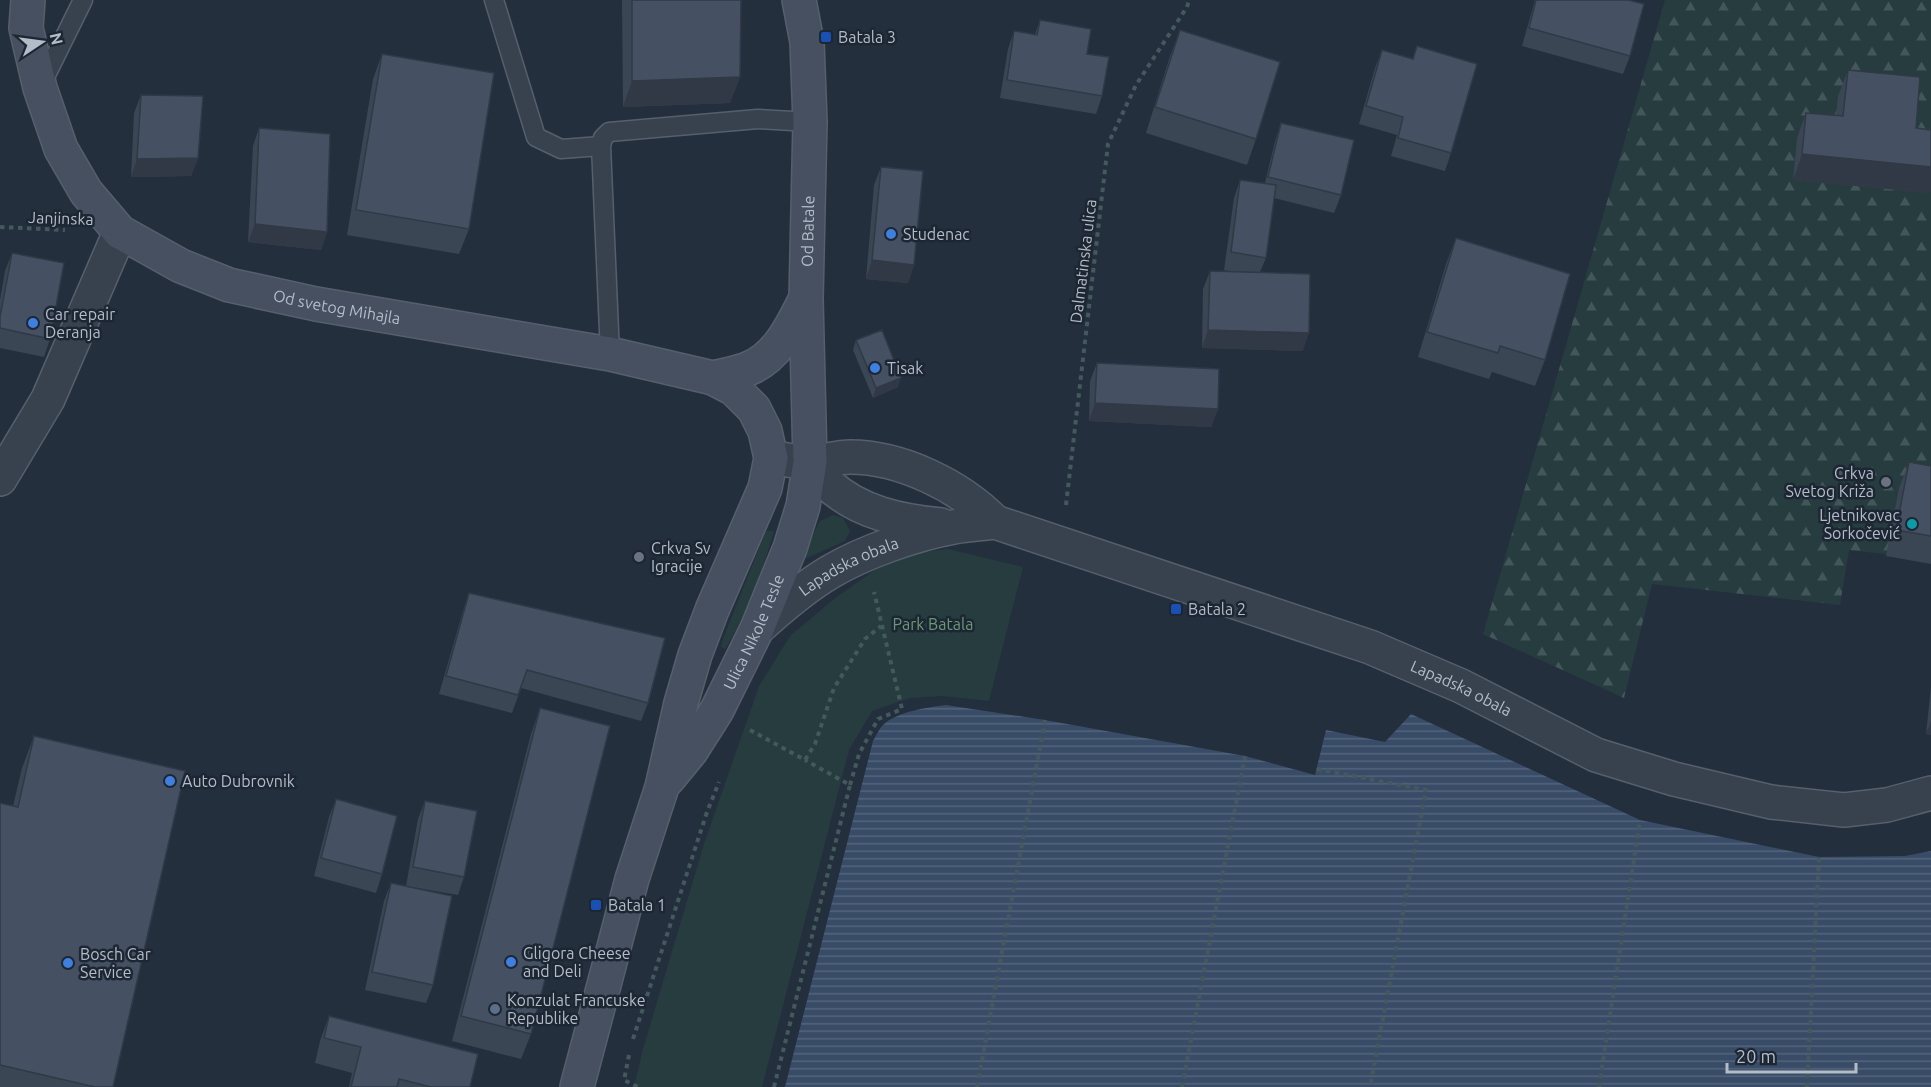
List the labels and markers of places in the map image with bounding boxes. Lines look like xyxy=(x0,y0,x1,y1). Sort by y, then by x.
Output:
place label: Batala 3 xyxy=(838,28,896,46)
marker: Batala 3 xyxy=(819,30,833,44)
place label: Studenac xyxy=(903,225,970,243)
marker: Studenac xyxy=(884,227,898,241)
place label: Car repair Deranja xyxy=(45,305,115,341)
marker: Car repair Deranja xyxy=(26,316,40,330)
place label: Tisak xyxy=(887,359,923,377)
marker: Tisak xyxy=(868,361,882,375)
place label: Crkva Svetog Križa xyxy=(1785,464,1874,500)
marker: Crkva Svetog Križa xyxy=(1879,475,1893,489)
place label: Ljetnikovac Sorkočević xyxy=(1819,506,1901,542)
marker: Ljetnikovac Sorkočević xyxy=(1905,517,1919,531)
place label: Crkva Sv Igracije xyxy=(651,539,711,575)
marker: Crkva Sv Igracije xyxy=(632,550,646,564)
place label: Batala 2 xyxy=(1188,600,1246,618)
marker: Batala 2 xyxy=(1169,602,1183,616)
place label: Auto Dubrovnik xyxy=(182,772,295,790)
marker: Auto Dubrovnik xyxy=(163,774,177,788)
place label: Batala 1 xyxy=(608,896,666,914)
marker: Batala 1 xyxy=(589,898,603,912)
place label: Gligora Cheese and Deli xyxy=(523,944,631,980)
place label: Bosch Car Service xyxy=(80,945,151,981)
marker: Gligora Cheese and Deli xyxy=(504,955,518,969)
marker: Bosch Car Service xyxy=(61,956,75,970)
place label: Konzulat Francuske Republike xyxy=(507,991,646,1027)
marker: Konzulat Francuske Republike xyxy=(488,1002,502,1016)

